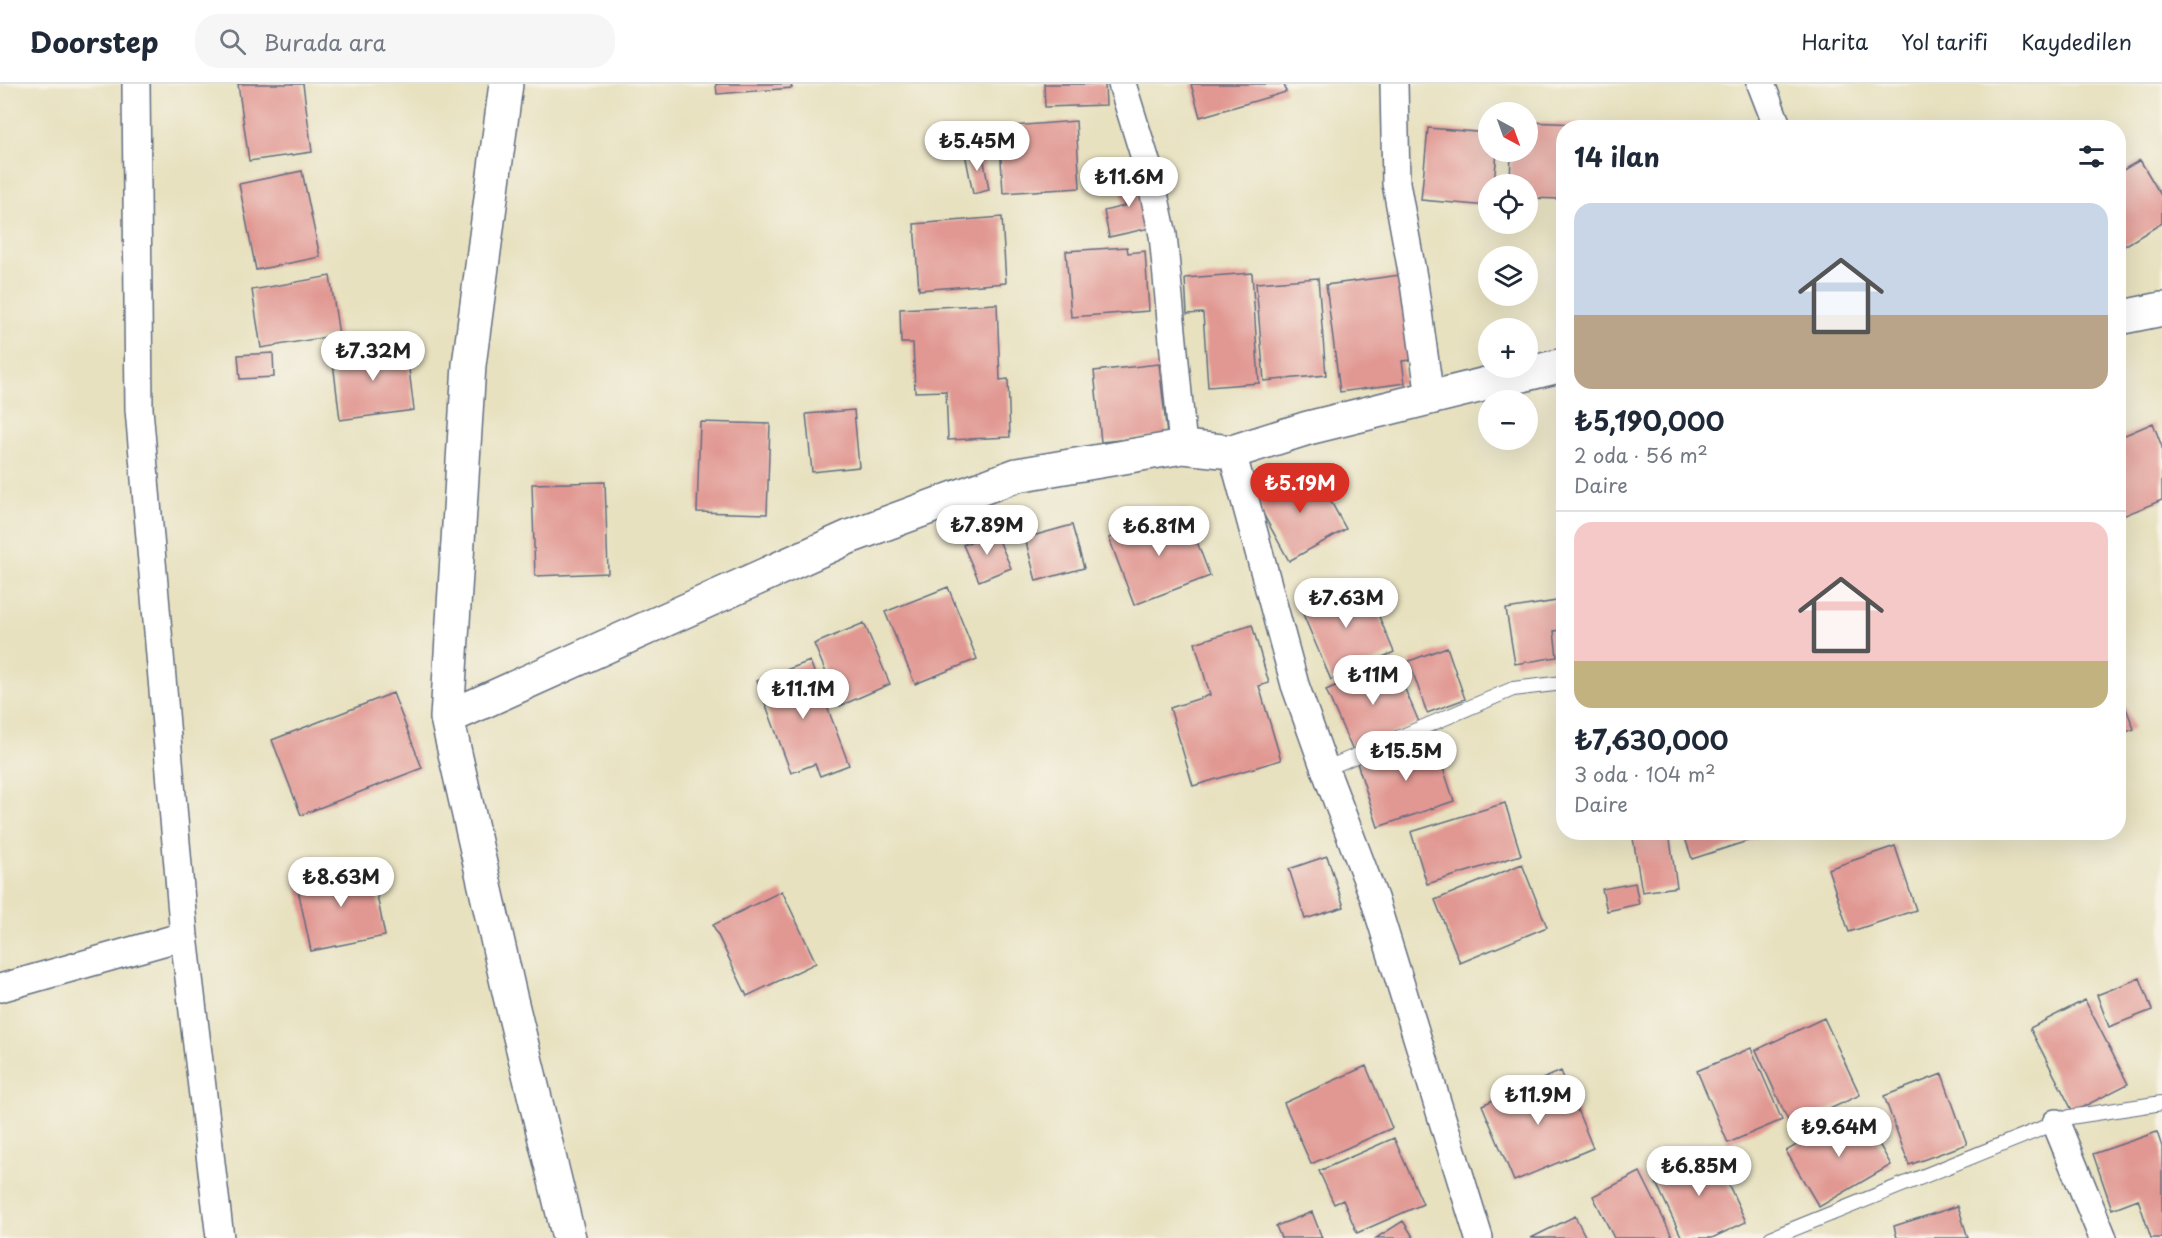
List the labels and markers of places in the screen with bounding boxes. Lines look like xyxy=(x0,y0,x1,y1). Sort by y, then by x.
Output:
pin: ₺5.45M xyxy=(928,121,1026,172)
pin: ₺11.6M xyxy=(1080,157,1178,208)
pin: ₺7.32M xyxy=(324,331,422,382)
pin: ₺5.19M xyxy=(1251,463,1349,514)
pin: ₺7.89M xyxy=(938,505,1036,556)
pin: ₺6.81M xyxy=(1110,506,1208,557)
pin: ₺7.63M xyxy=(1297,578,1395,629)
pin: ₺11M xyxy=(1337,655,1409,706)
pin: ₺11.1M xyxy=(754,669,852,720)
pin: ₺15.5M xyxy=(1357,731,1455,782)
pin: ₺8.63M xyxy=(292,857,390,908)
pin: ₺11.9M xyxy=(1489,1075,1587,1126)
pin: ₺9.64M xyxy=(1790,1107,1888,1158)
pin: ₺6.85M xyxy=(1650,1146,1748,1197)

